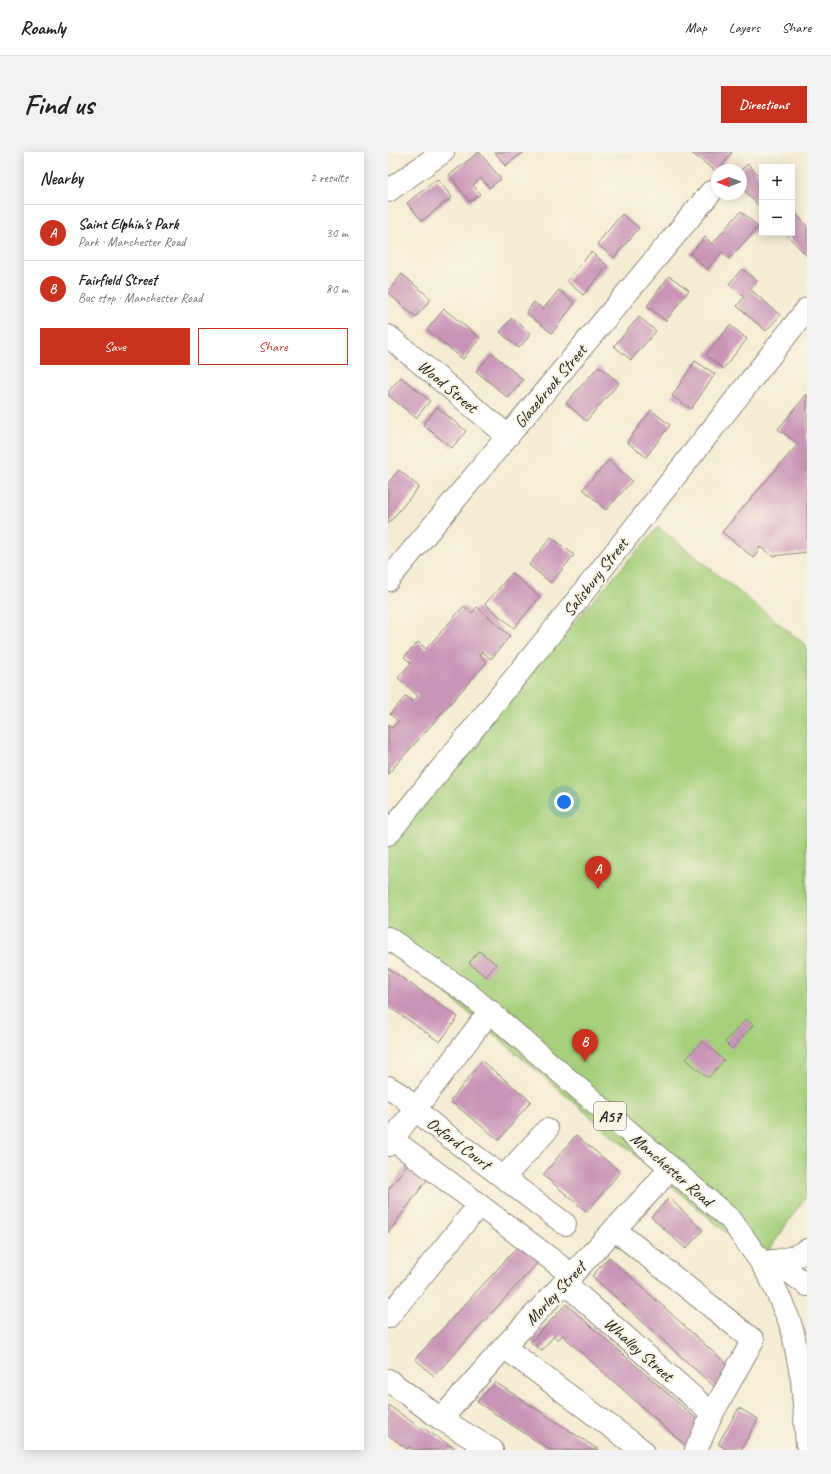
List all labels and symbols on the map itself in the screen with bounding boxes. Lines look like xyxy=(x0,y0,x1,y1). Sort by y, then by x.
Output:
north arrow xyxy=(711,164,747,200)
street label: Glazebrook Street xyxy=(510,339,593,432)
street label: Wood Street xyxy=(413,355,484,419)
street label: Salisbury Street xyxy=(558,532,634,621)
your location xyxy=(554,792,574,812)
pin: A xyxy=(585,856,611,889)
pin: B xyxy=(572,1029,598,1062)
road number: A57 xyxy=(594,1102,626,1130)
street label: Oxford Court xyxy=(423,1113,497,1176)
street label: Manchester Road xyxy=(626,1128,719,1212)
street label: Morley Street xyxy=(521,1255,592,1330)
street label: Whalley Street xyxy=(600,1313,679,1388)

